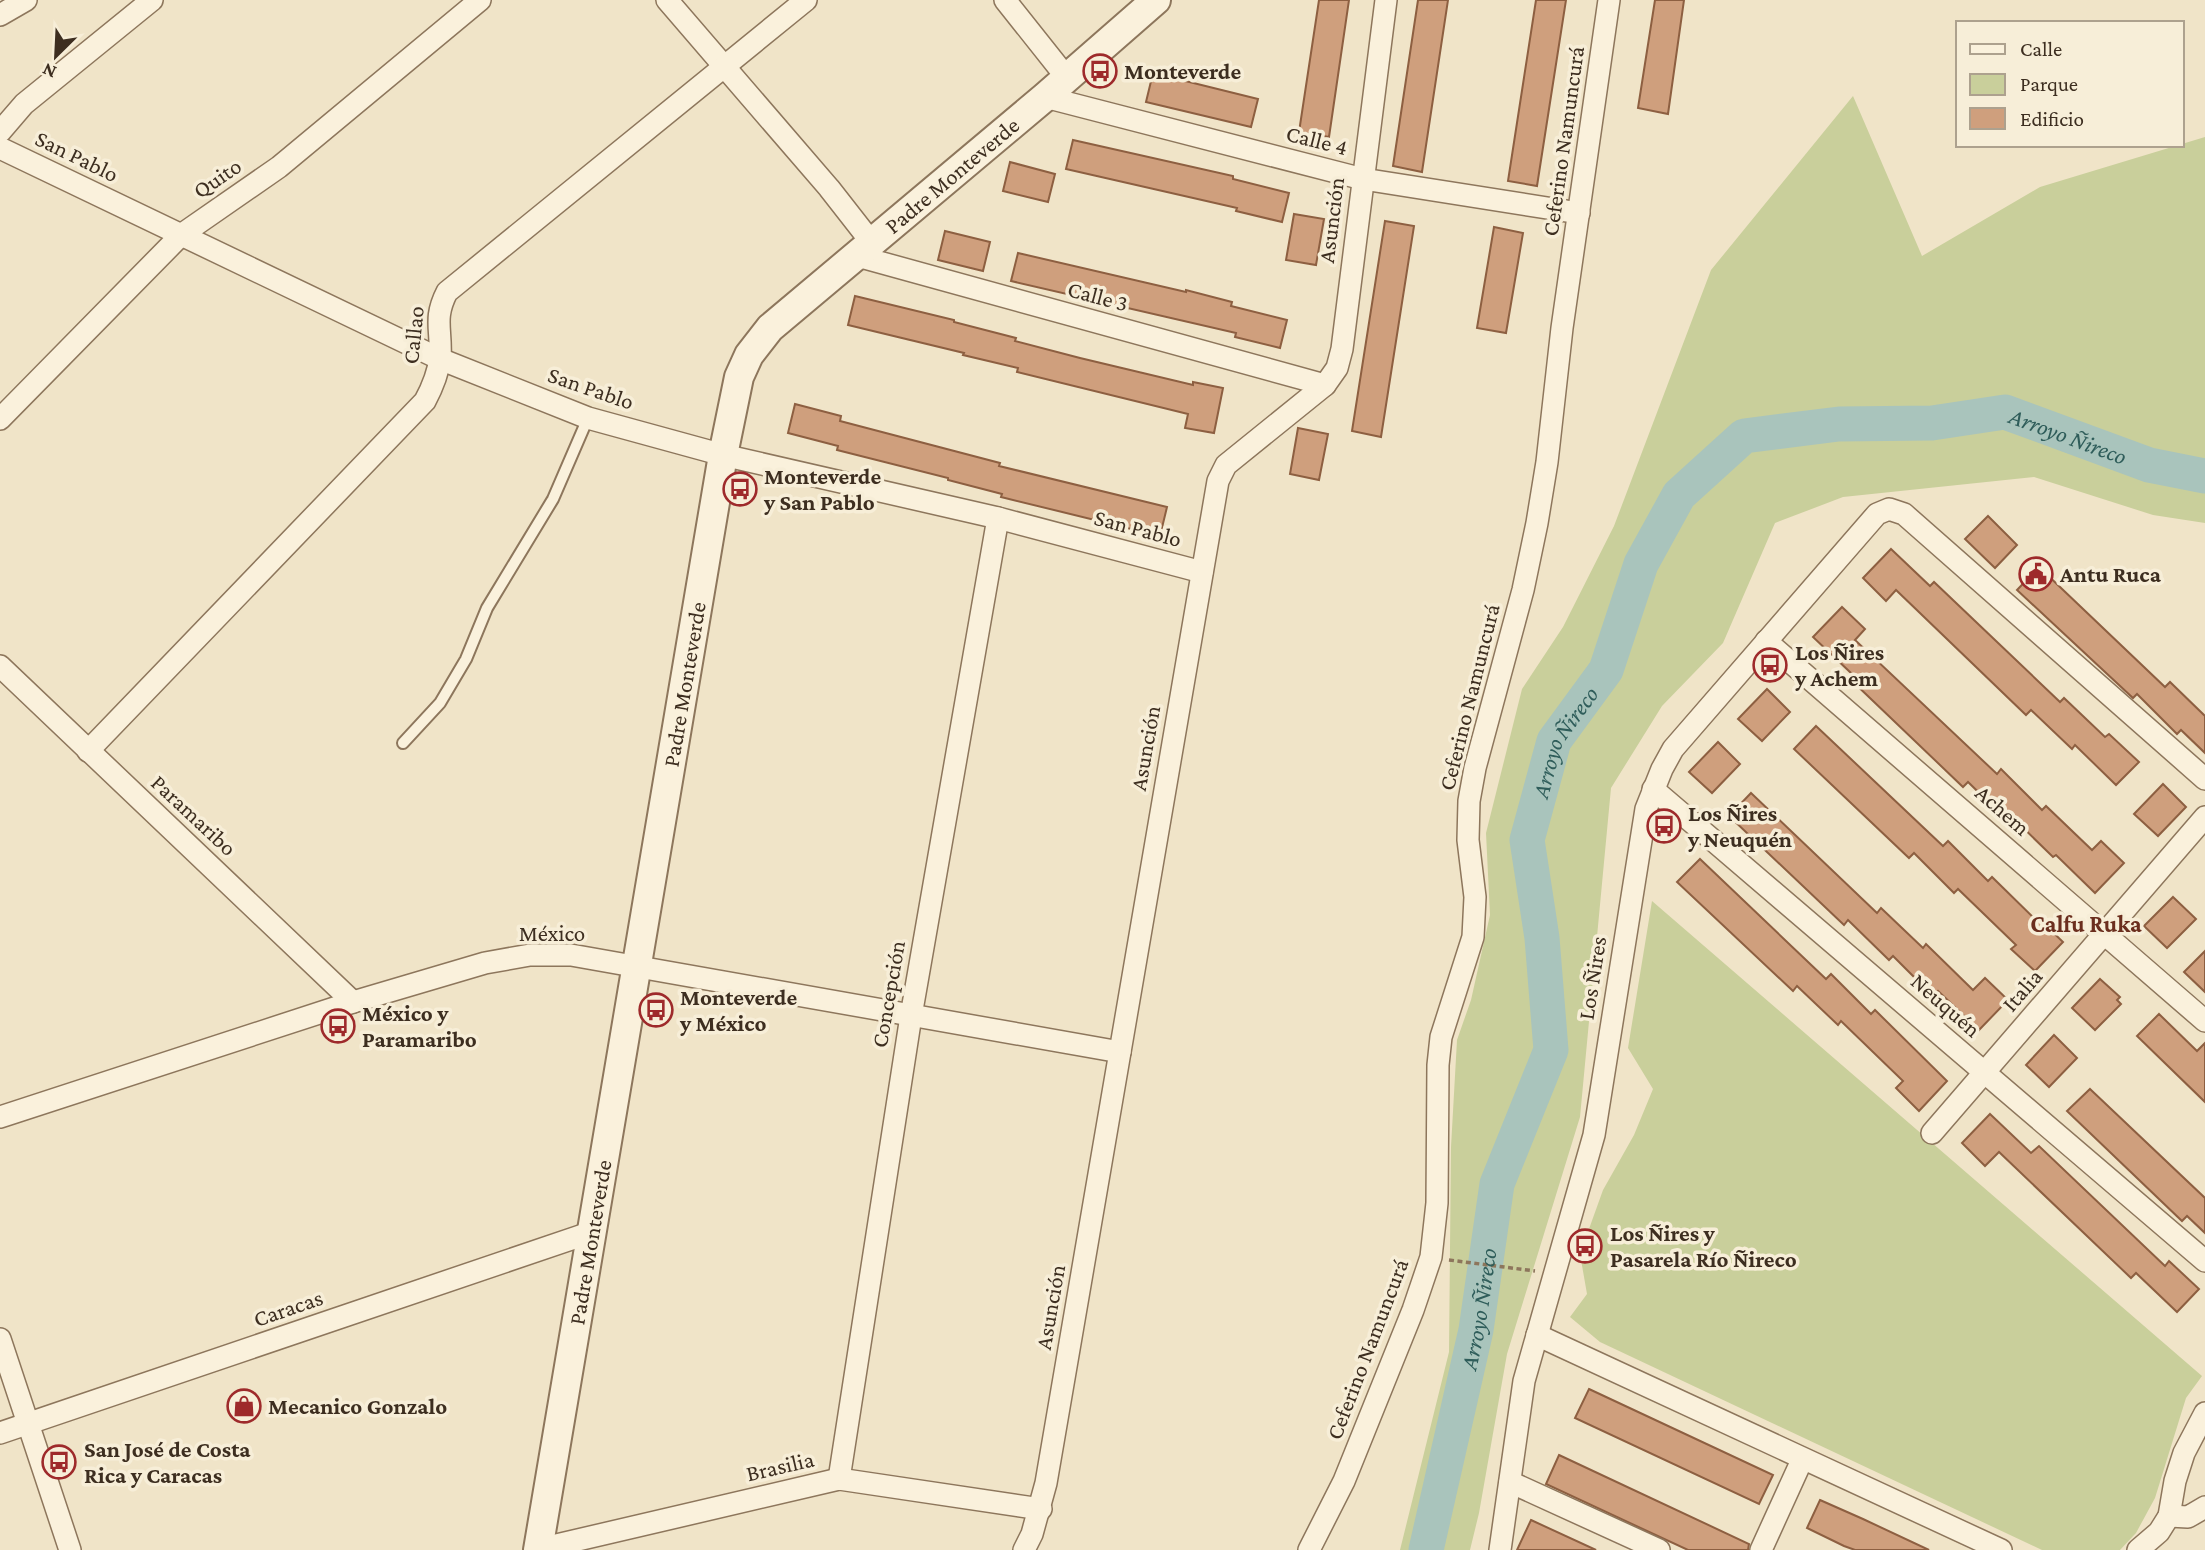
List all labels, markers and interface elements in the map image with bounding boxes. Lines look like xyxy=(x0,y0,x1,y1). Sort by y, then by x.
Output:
north arrow xyxy=(21,21,91,91)
legend xyxy=(1956,21,2184,147)
text: Calle xyxy=(2020,37,2062,61)
street label: Ceferino Namuncurá xyxy=(1537,44,1589,238)
bus stop icon: Monteverde xyxy=(1081,52,1119,90)
place label: Monteverde xyxy=(1124,58,1241,84)
text: N xyxy=(39,59,59,83)
text: Parque xyxy=(2020,72,2078,96)
text: Edificio xyxy=(2020,107,2084,131)
street label: Padre Monteverde xyxy=(880,112,1024,239)
street label: Calle 4 xyxy=(1284,120,1350,160)
street label: San Pablo xyxy=(31,125,123,187)
street label: Quito xyxy=(188,153,246,203)
street label: Asunción xyxy=(1313,176,1349,264)
street label: Calle 3 xyxy=(1065,275,1131,317)
street label: Callao xyxy=(397,305,429,365)
street label: San Pablo xyxy=(545,361,637,415)
water label: Arroyo Ñireco xyxy=(2005,401,2131,469)
place label: Monteverde y San Pablo xyxy=(763,463,881,515)
bus stop icon: Monteverde y San Pablo xyxy=(721,470,759,508)
street label: San Pablo xyxy=(1092,504,1184,552)
public building icon: Antu Ruca xyxy=(2017,555,2055,593)
place label: Antu Ruca xyxy=(2059,561,2162,587)
street label: Padre Monteverde xyxy=(658,600,711,769)
street label: Ceferino Namuncurá xyxy=(1433,601,1505,793)
place label: Los Ñires y Achem xyxy=(1794,639,1884,691)
bus stop icon: Los Ñires y Achem xyxy=(1751,646,1789,684)
water label: Arroyo Ñireco xyxy=(1525,681,1603,802)
street label: Asunción xyxy=(1125,703,1165,793)
street label: Paramaribo xyxy=(146,769,242,861)
street label: Achem xyxy=(1971,779,2035,841)
place label: Los Ñires y Neuquén xyxy=(1687,800,1792,852)
bus stop icon: Los Ñires y Neuquén xyxy=(1645,807,1683,845)
district label: Calfu Ruka xyxy=(2030,910,2142,937)
street label: México xyxy=(519,920,585,946)
street label: Los Ñires xyxy=(1573,934,1611,1022)
street label: Concepción xyxy=(866,938,910,1050)
street label: Italia xyxy=(1996,963,2048,1017)
street label: Neuquén xyxy=(1906,968,1986,1042)
place label: Monteverde y México xyxy=(679,984,797,1036)
bus stop icon: Monteverde y México xyxy=(637,991,675,1029)
place label: México y Paramaribo xyxy=(362,1000,477,1052)
bus stop icon: México y Paramaribo xyxy=(319,1007,357,1045)
street label: Padre Monteverde xyxy=(563,1158,617,1327)
place label: Los Ñires y Pasarela Río Ñireco xyxy=(1610,1220,1797,1272)
bus stop icon: Los Ñires y Pasarela Río Ñireco xyxy=(1566,1227,1604,1265)
water label: Arroyo Ñireco xyxy=(1454,1246,1501,1373)
street label: Ceferino Namuncurá xyxy=(1321,1255,1414,1443)
street label: Asunción xyxy=(1030,1262,1070,1352)
street label: Caracas xyxy=(250,1284,326,1332)
shop icon: Mecanico Gonzalo xyxy=(225,1387,263,1425)
place label: Mecanico Gonzalo xyxy=(268,1393,447,1419)
place label: San José de Costa Rica y Caracas xyxy=(84,1436,251,1488)
bus stop icon: San José de Costa Rica y Caracas xyxy=(40,1443,78,1481)
street label: Brasilia xyxy=(744,1446,817,1486)

